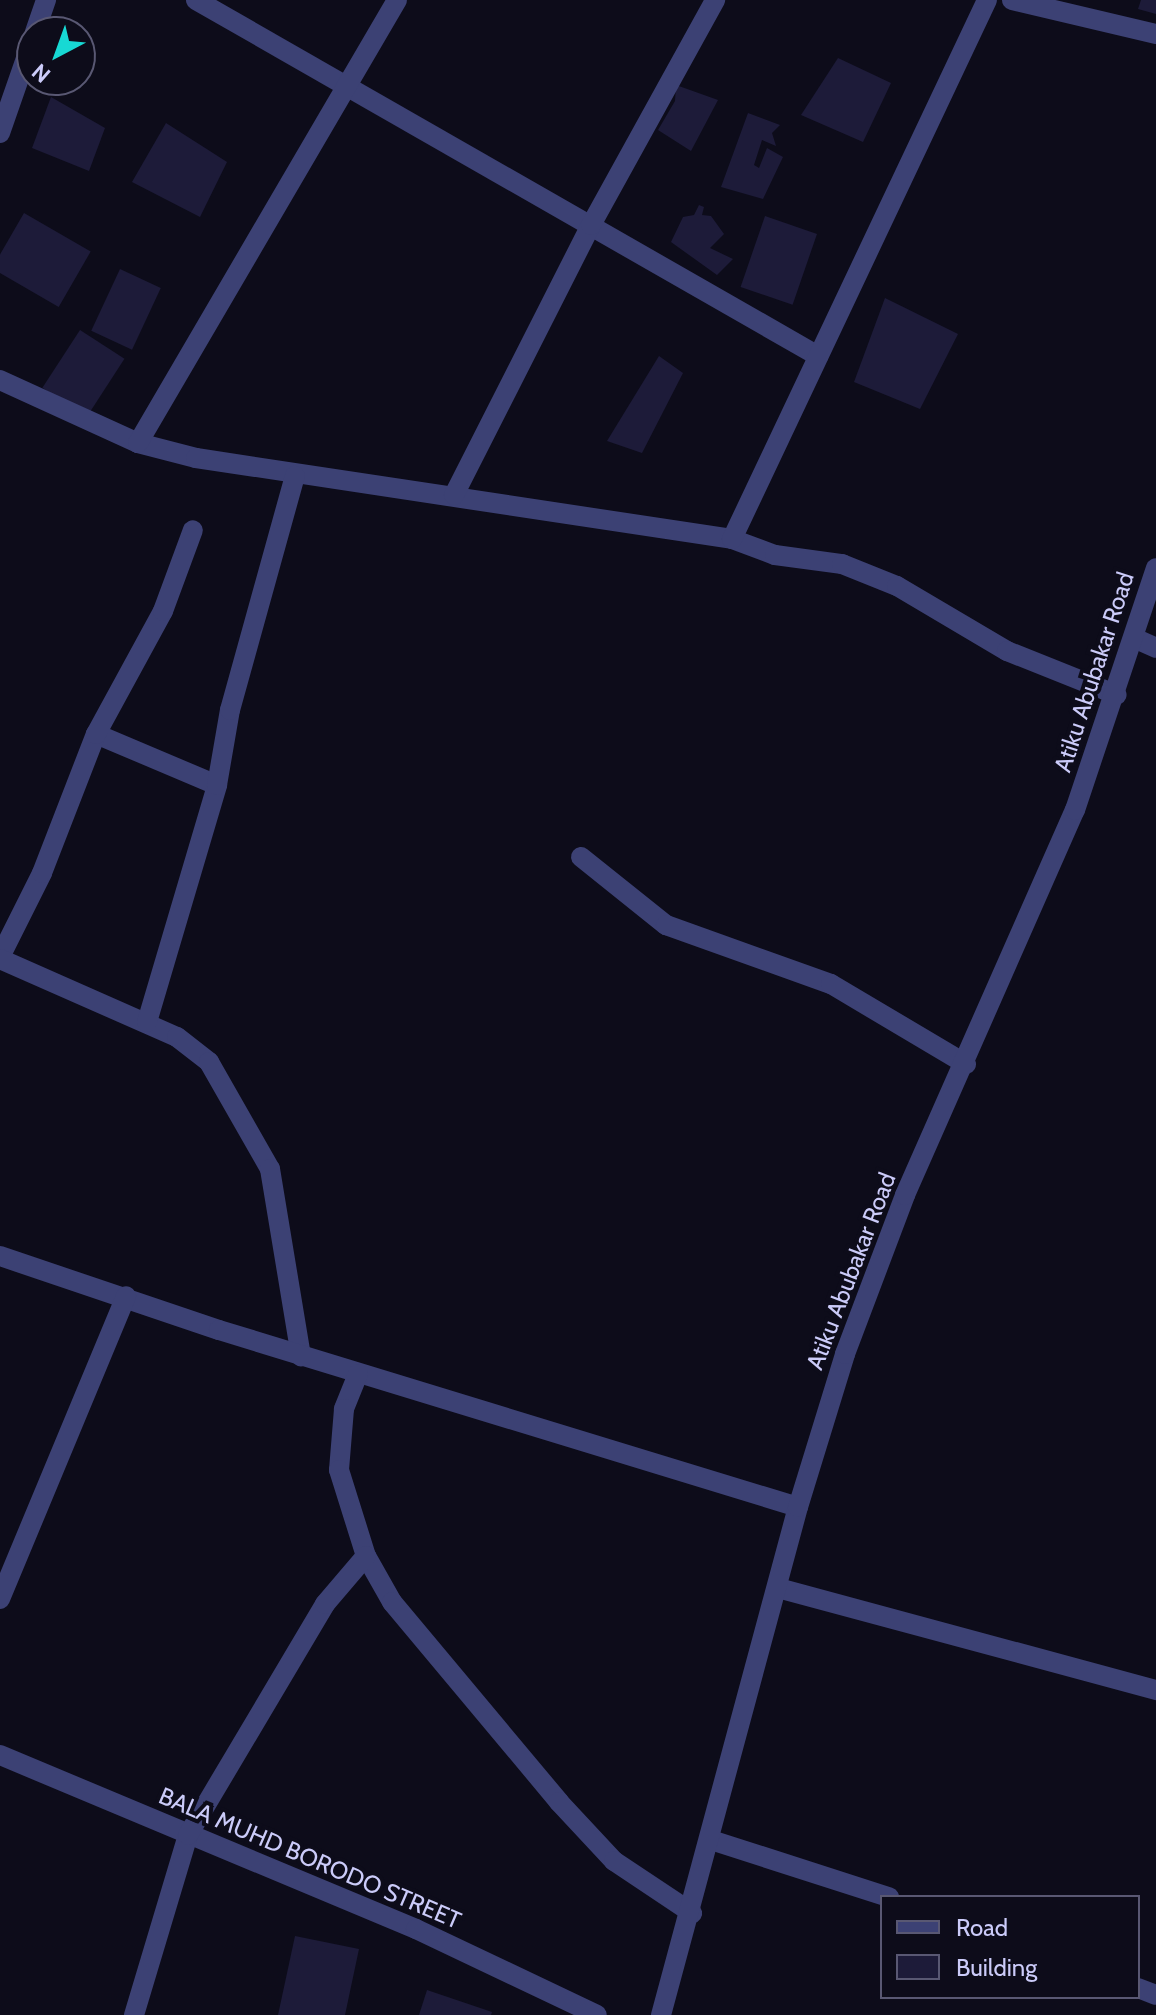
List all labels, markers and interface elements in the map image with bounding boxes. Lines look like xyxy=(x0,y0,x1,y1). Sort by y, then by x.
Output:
north arrow xyxy=(16,16,96,96)
text: N xyxy=(27,58,56,88)
street label: Atiku Abubakar Road xyxy=(1048,568,1140,776)
street label: Atiku Abubakar Road xyxy=(800,1168,902,1374)
street label: BALA MUHD BORODO STREET xyxy=(155,1781,465,1935)
legend xyxy=(880,1895,1140,1999)
text: Road xyxy=(956,1913,1008,1942)
text: Building xyxy=(956,1953,1037,1982)

